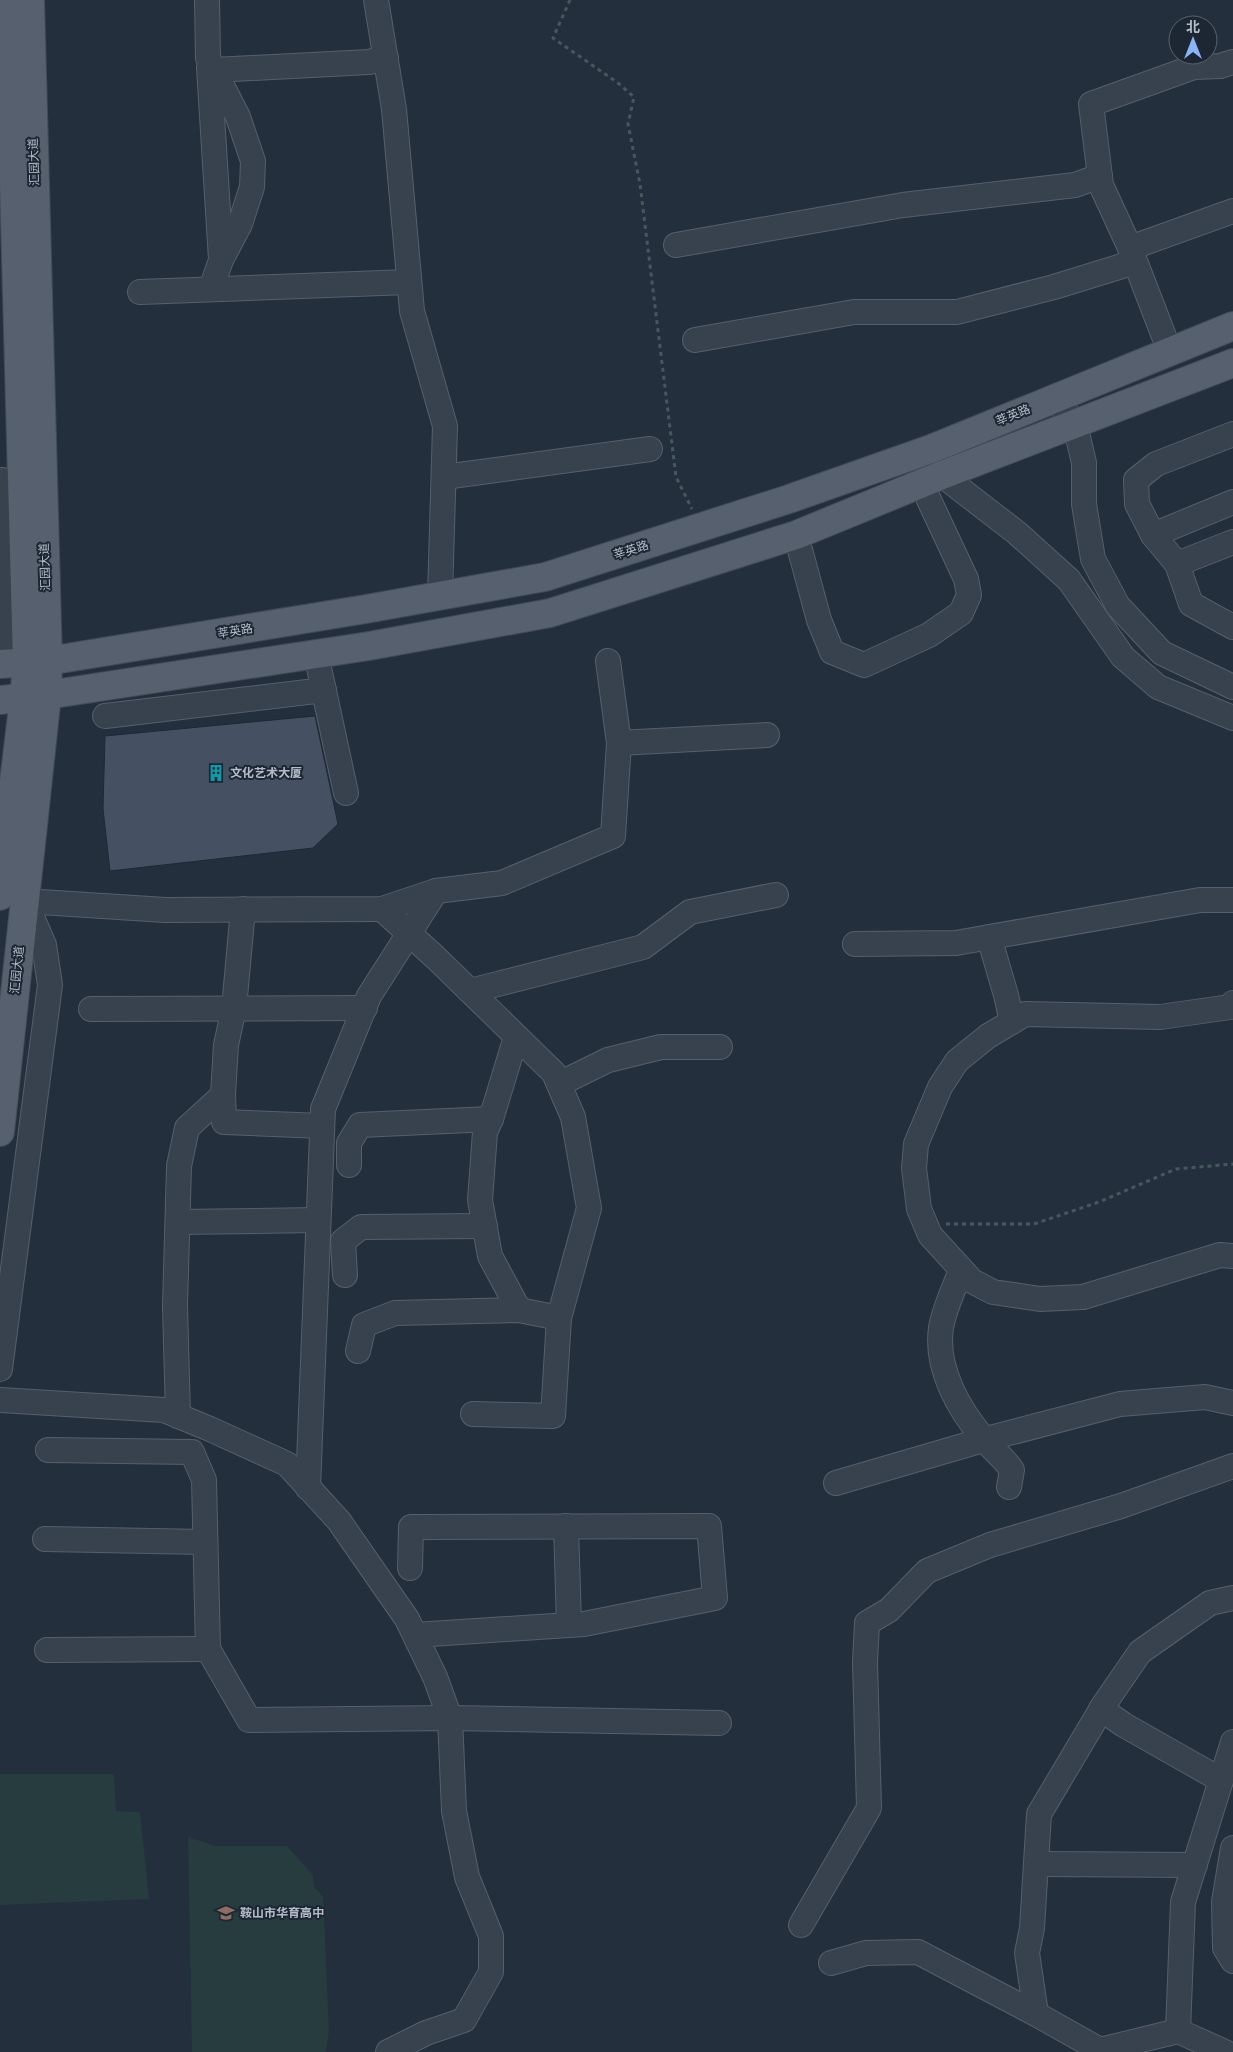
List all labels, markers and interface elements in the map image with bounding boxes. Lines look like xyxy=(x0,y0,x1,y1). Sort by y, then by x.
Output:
north arrow xyxy=(1168,15,1218,65)
text: 北 xyxy=(1186,19,1200,36)
street label: 汇园大道 xyxy=(26,138,42,186)
street label: 莘英路 xyxy=(994,402,1032,428)
street label: 莘英路 xyxy=(612,538,650,562)
street label: 汇园大道 xyxy=(37,543,53,591)
street label: 莘英路 xyxy=(216,621,254,641)
building icon: 文化艺术大厦 xyxy=(206,763,226,783)
place label: 文化艺术大厦 xyxy=(230,766,302,780)
street label: 汇园大道 xyxy=(8,945,26,995)
school or university icon: 鞍山市华育高中 xyxy=(216,1903,236,1923)
place label: 鞍山市华育高中 xyxy=(240,1906,324,1920)

